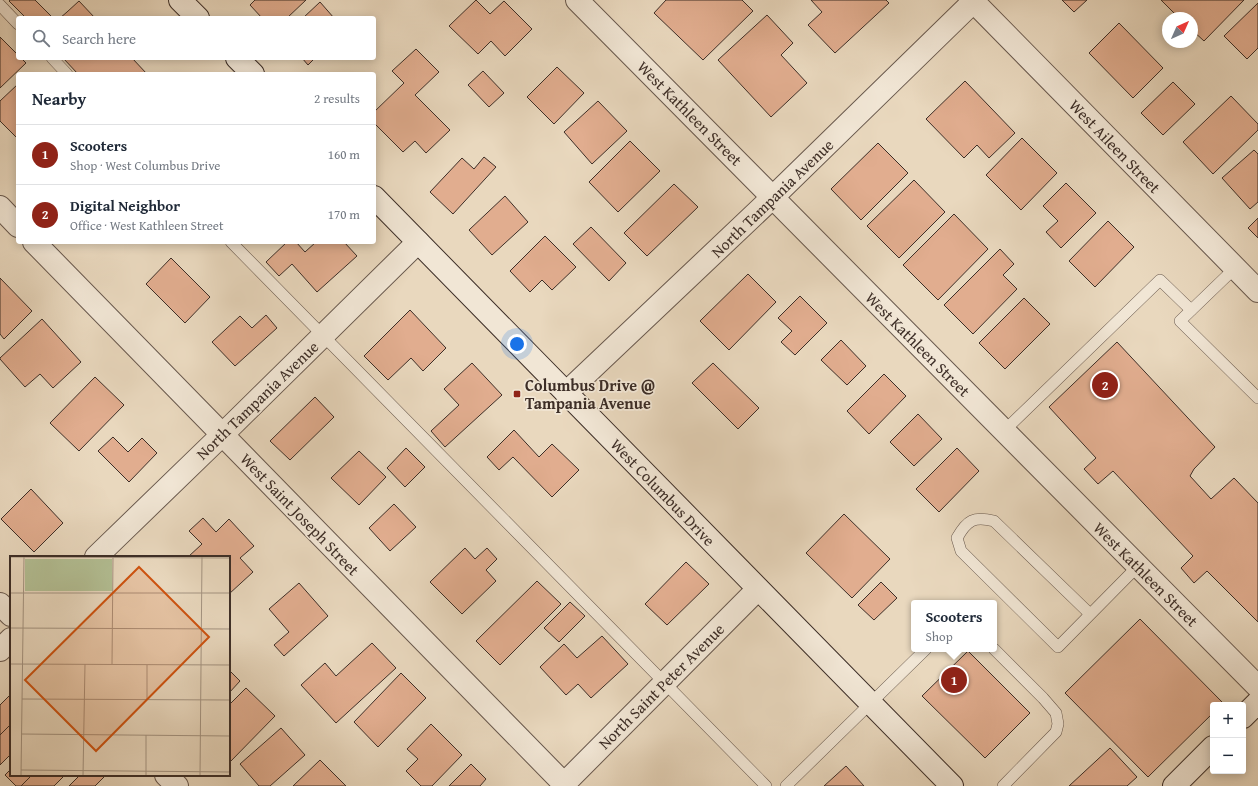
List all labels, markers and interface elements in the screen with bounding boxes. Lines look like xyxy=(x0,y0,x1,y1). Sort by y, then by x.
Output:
north arrow xyxy=(1162,12,1198,48)
search box xyxy=(16,16,376,60)
icon: search xyxy=(30,27,52,49)
text: Search here xyxy=(62,28,136,49)
street label: West Kathleen Street xyxy=(632,55,748,171)
text: Nearby xyxy=(32,86,86,111)
text: 2 results xyxy=(314,89,360,108)
street label: West Aileen Street xyxy=(1064,94,1166,199)
street label: North Tampania Avenue xyxy=(705,133,839,263)
text: Scooters xyxy=(70,135,127,156)
text: 1 xyxy=(42,145,48,164)
text: 160 m xyxy=(328,145,360,164)
text: Shop · West Columbus Drive xyxy=(70,156,220,175)
text: Digital Neighbor xyxy=(70,195,180,216)
text: 2 xyxy=(42,205,48,224)
text: 170 m xyxy=(328,205,360,224)
text: Office · West Kathleen Street xyxy=(70,216,224,235)
street label: West Kathleen Street xyxy=(860,286,976,402)
your location xyxy=(507,334,527,354)
street label: North Tampania Avenue xyxy=(190,335,324,465)
pin: 2 xyxy=(1092,370,1118,400)
place label: Columbus Drive @ Tampania Avenue xyxy=(525,373,655,415)
marker: Columbus Drive @ Tampania Avenue xyxy=(512,389,522,399)
street label: West Columbus Drive xyxy=(605,433,721,551)
street label: West Saint Joseph Street xyxy=(235,447,365,581)
street label: West Kathleen Street xyxy=(1088,516,1204,632)
inset map xyxy=(10,556,230,776)
popup xyxy=(911,600,997,652)
text: Scooters xyxy=(925,606,983,627)
street label: North Saint Peter Avenue xyxy=(592,617,730,755)
text: Shop xyxy=(925,627,953,646)
pin: 1 xyxy=(941,665,967,695)
map controls xyxy=(1210,702,1246,774)
button: + xyxy=(1210,702,1246,738)
button: − xyxy=(1210,738,1246,774)

